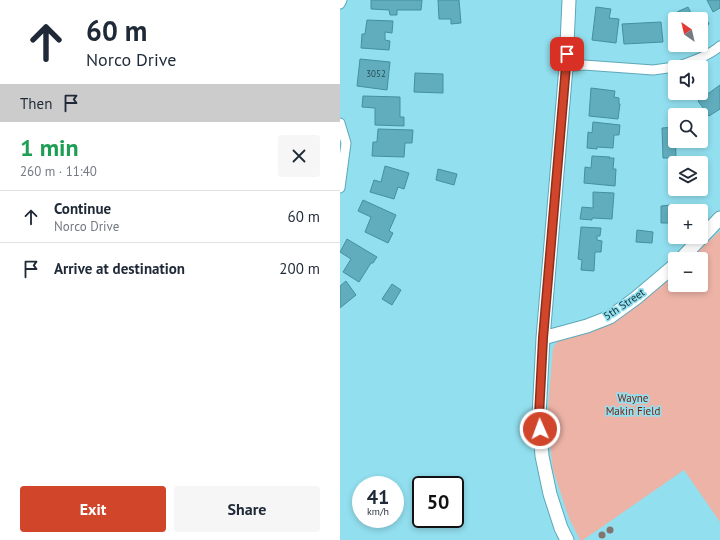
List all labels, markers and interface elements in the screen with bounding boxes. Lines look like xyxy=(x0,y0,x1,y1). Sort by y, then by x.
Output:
text: 60 m xyxy=(86,12,147,49)
north arrow xyxy=(668,12,708,52)
map controls xyxy=(668,12,708,292)
icon: ahead xyxy=(20,16,72,68)
pin xyxy=(550,37,584,71)
icon: arrive xyxy=(556,43,578,65)
text: Norco Drive xyxy=(86,48,176,71)
button: sound xyxy=(668,60,708,100)
house number: 3052 xyxy=(366,68,386,79)
icon: arrive xyxy=(60,92,82,114)
text: Then xyxy=(20,94,52,113)
button: search xyxy=(668,108,708,148)
text: 1 min xyxy=(20,132,79,163)
button: close xyxy=(278,135,320,177)
button: layers xyxy=(668,156,708,196)
text: 260 m · 11:40 xyxy=(20,163,97,180)
text: Continue xyxy=(54,199,111,218)
button: + xyxy=(668,204,708,244)
icon: ahead xyxy=(20,206,42,228)
text: 60 m xyxy=(287,207,320,226)
text: Norco Drive xyxy=(54,218,119,235)
button: − xyxy=(668,252,708,292)
icon: arrive xyxy=(20,258,42,280)
text: Arrive at destination xyxy=(54,259,185,278)
text: 200 m xyxy=(279,259,320,278)
street label: 5th Street xyxy=(601,285,648,323)
park label: Wayne Makin Field xyxy=(606,391,660,418)
position arrow xyxy=(519,408,561,450)
speed limit sign: 50 xyxy=(412,476,464,528)
text: 41 xyxy=(367,484,389,510)
button: Exit xyxy=(20,486,166,532)
button: Share xyxy=(174,486,320,532)
text: km/h xyxy=(367,505,389,518)

